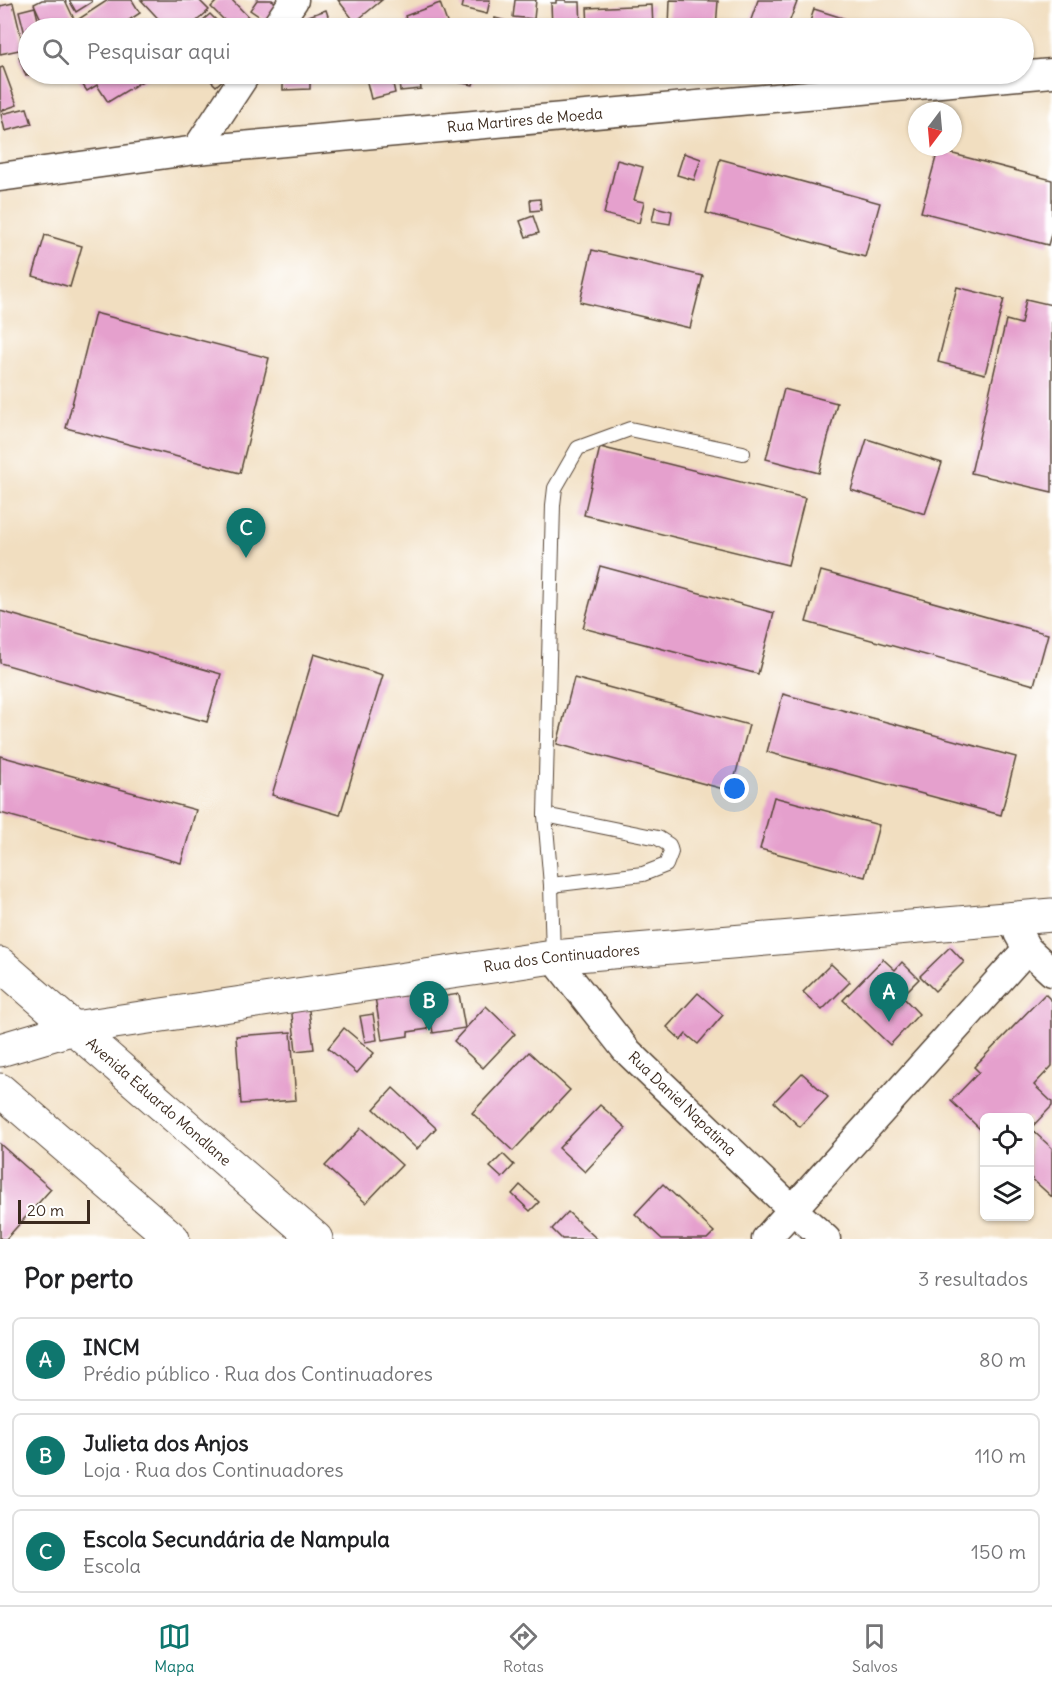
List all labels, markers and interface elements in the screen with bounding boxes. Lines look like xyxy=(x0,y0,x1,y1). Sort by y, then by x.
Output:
search box xyxy=(18,18,1034,84)
icon: search xyxy=(39,35,72,68)
text: Pesquisar aqui xyxy=(87,37,230,65)
north arrow xyxy=(908,102,962,156)
street label: Rua Martires de Moeda xyxy=(446,103,604,136)
pin: C xyxy=(226,508,266,558)
your location xyxy=(720,774,749,803)
street label: Rua dos Continuadores xyxy=(482,940,641,976)
pin: A xyxy=(870,972,908,1022)
pin: B xyxy=(410,982,448,1031)
street label: Avenida Eduardo Mondlane xyxy=(82,1033,235,1170)
street label: Rua Daniel Napatima xyxy=(624,1047,741,1160)
map controls xyxy=(980,1113,1034,1221)
button: locate xyxy=(980,1113,1034,1167)
button: layers xyxy=(980,1167,1034,1221)
scale bar xyxy=(18,1197,90,1224)
text: 20 m xyxy=(27,1200,64,1220)
text: Por perto xyxy=(24,1262,133,1295)
text: 3 resultados xyxy=(918,1266,1028,1291)
text: INCM xyxy=(83,1333,140,1361)
text: A xyxy=(39,1347,52,1372)
text: 80 m xyxy=(979,1347,1026,1372)
text: Prédio público · Rua dos Continuadores xyxy=(83,1361,433,1386)
text: Julieta dos Anjos xyxy=(83,1429,249,1457)
text: B xyxy=(39,1443,52,1468)
text: 110 m xyxy=(975,1443,1026,1468)
text: Loja · Rua dos Continuadores xyxy=(83,1457,344,1482)
text: Escola Secundária de Nampula xyxy=(83,1525,390,1553)
text: C xyxy=(39,1539,52,1564)
text: 150 m xyxy=(971,1539,1026,1564)
text: Escola xyxy=(83,1553,141,1578)
tab: Mapa xyxy=(154,1620,194,1676)
tab: Rotas xyxy=(503,1620,544,1676)
tab: Salvos xyxy=(852,1620,898,1676)

